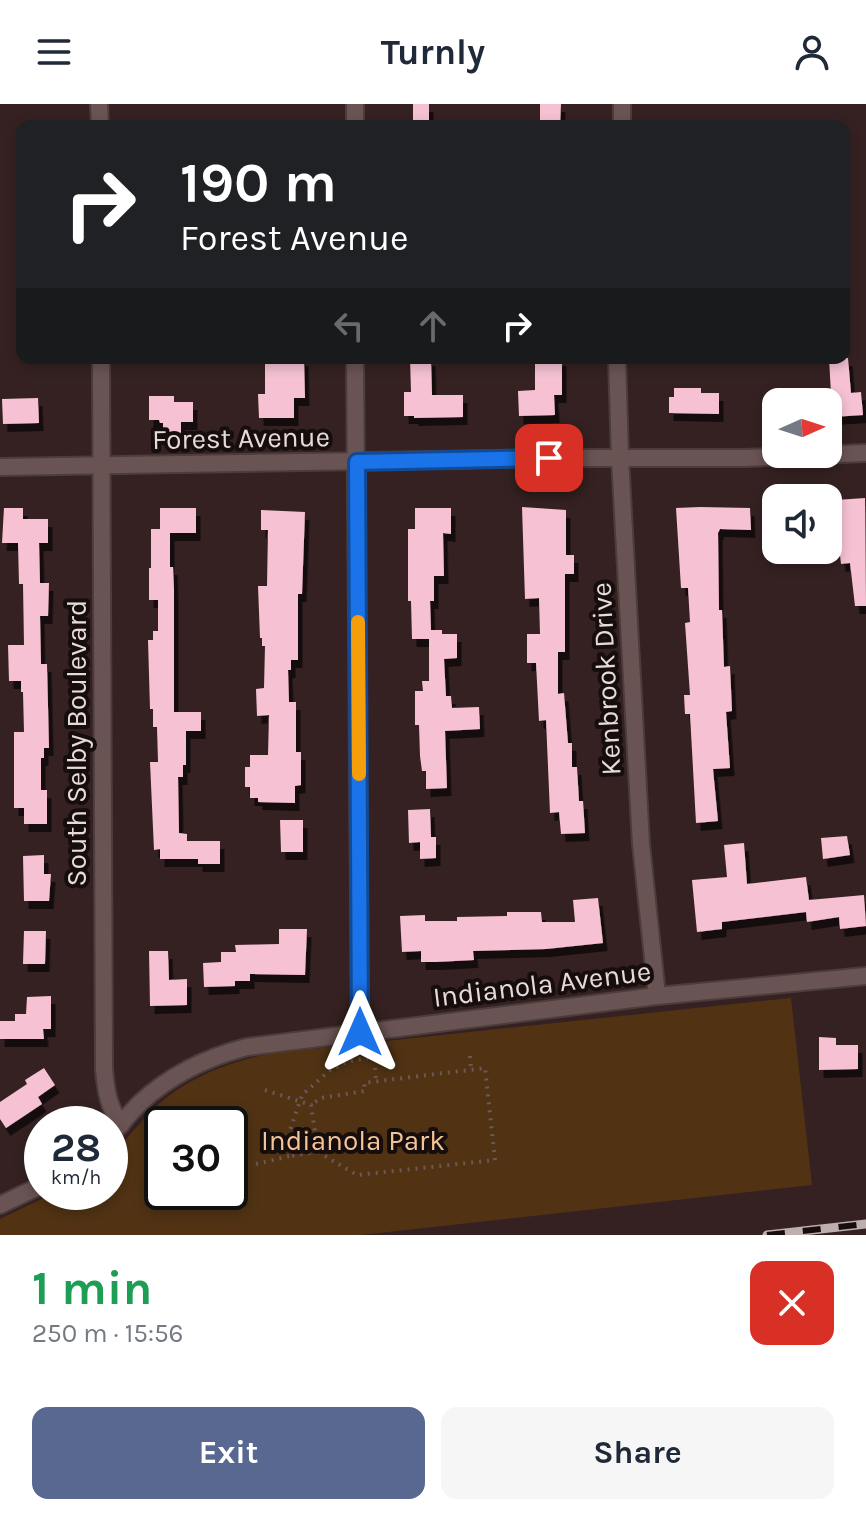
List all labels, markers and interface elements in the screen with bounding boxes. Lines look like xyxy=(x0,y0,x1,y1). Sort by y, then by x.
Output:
icon: menu xyxy=(32,30,76,74)
icon: person xyxy=(790,30,834,74)
text: Turnly xyxy=(381,31,485,73)
text: 190 m xyxy=(180,150,337,215)
icon: right xyxy=(48,152,152,256)
text: Forest Avenue xyxy=(180,217,409,259)
icon: left xyxy=(327,304,371,348)
icon: ahead xyxy=(411,304,455,348)
icon: right xyxy=(495,304,539,348)
north arrow xyxy=(762,388,842,468)
map controls xyxy=(762,388,842,564)
street label: Forest Avenue xyxy=(152,420,330,456)
pin xyxy=(515,424,583,492)
icon: arrive xyxy=(527,436,571,480)
button: sound xyxy=(762,484,842,564)
street label: Kenbrook Drive xyxy=(584,582,628,776)
street label: South Selby Boulevard xyxy=(60,600,93,886)
street label: Indianola Avenue xyxy=(431,954,653,1014)
position arrow xyxy=(318,990,402,1074)
speed limit sign: 30 xyxy=(144,1106,248,1210)
text: 28 xyxy=(51,1124,101,1171)
park label: Indianola Park xyxy=(261,1124,445,1157)
text: km/h xyxy=(51,1166,101,1189)
text: 1 min xyxy=(32,1260,152,1316)
button: close xyxy=(750,1261,834,1345)
text: 250 m · 15:56 xyxy=(32,1318,184,1349)
button: Exit xyxy=(32,1407,425,1499)
button: Share xyxy=(441,1407,834,1499)

